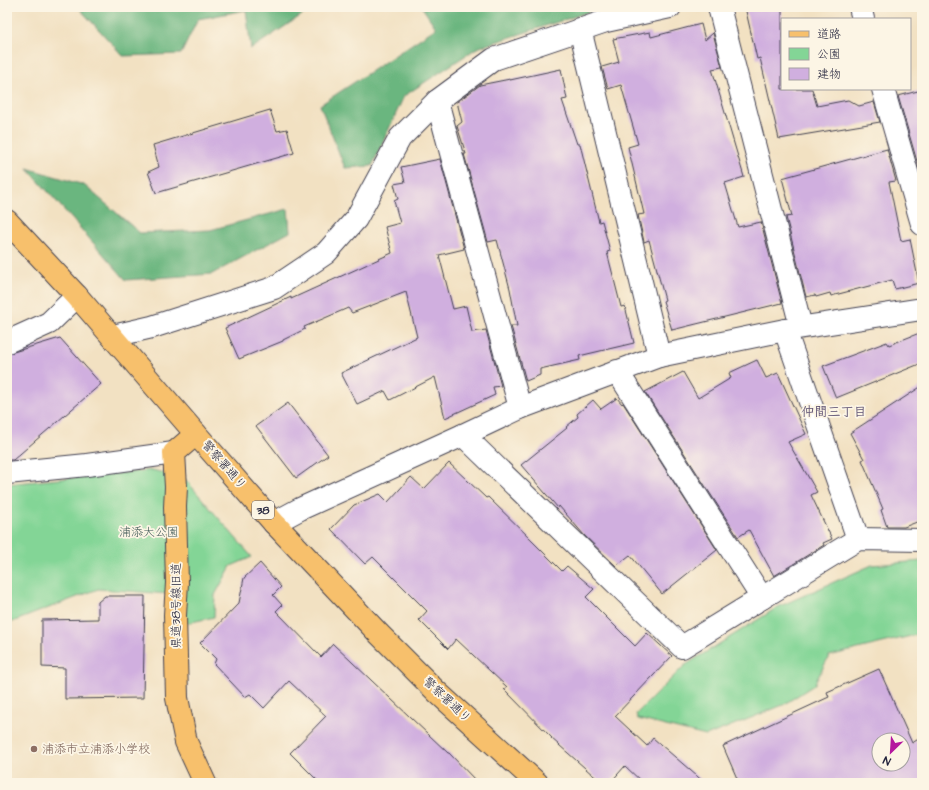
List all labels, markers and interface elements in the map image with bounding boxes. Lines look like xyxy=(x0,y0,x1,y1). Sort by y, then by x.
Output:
legend xyxy=(781,18,911,90)
text: 道路 xyxy=(817,26,841,43)
text: 公園 xyxy=(817,46,841,63)
text: 建物 xyxy=(817,66,841,83)
district label: 仲間三丁目 xyxy=(801,403,867,421)
street label: 警察署通り xyxy=(198,437,250,493)
road number: 38 xyxy=(252,501,274,519)
park label: 浦添大公園 xyxy=(119,524,179,541)
street label: 県道38号線旧道 xyxy=(168,563,185,649)
street label: 警察署通り xyxy=(419,673,475,727)
north arrow xyxy=(871,732,911,772)
place label: 浦添市立浦添小学校 xyxy=(42,741,150,758)
marker: 浦添市立浦添小学校 xyxy=(29,744,39,754)
text: N xyxy=(881,752,893,769)

